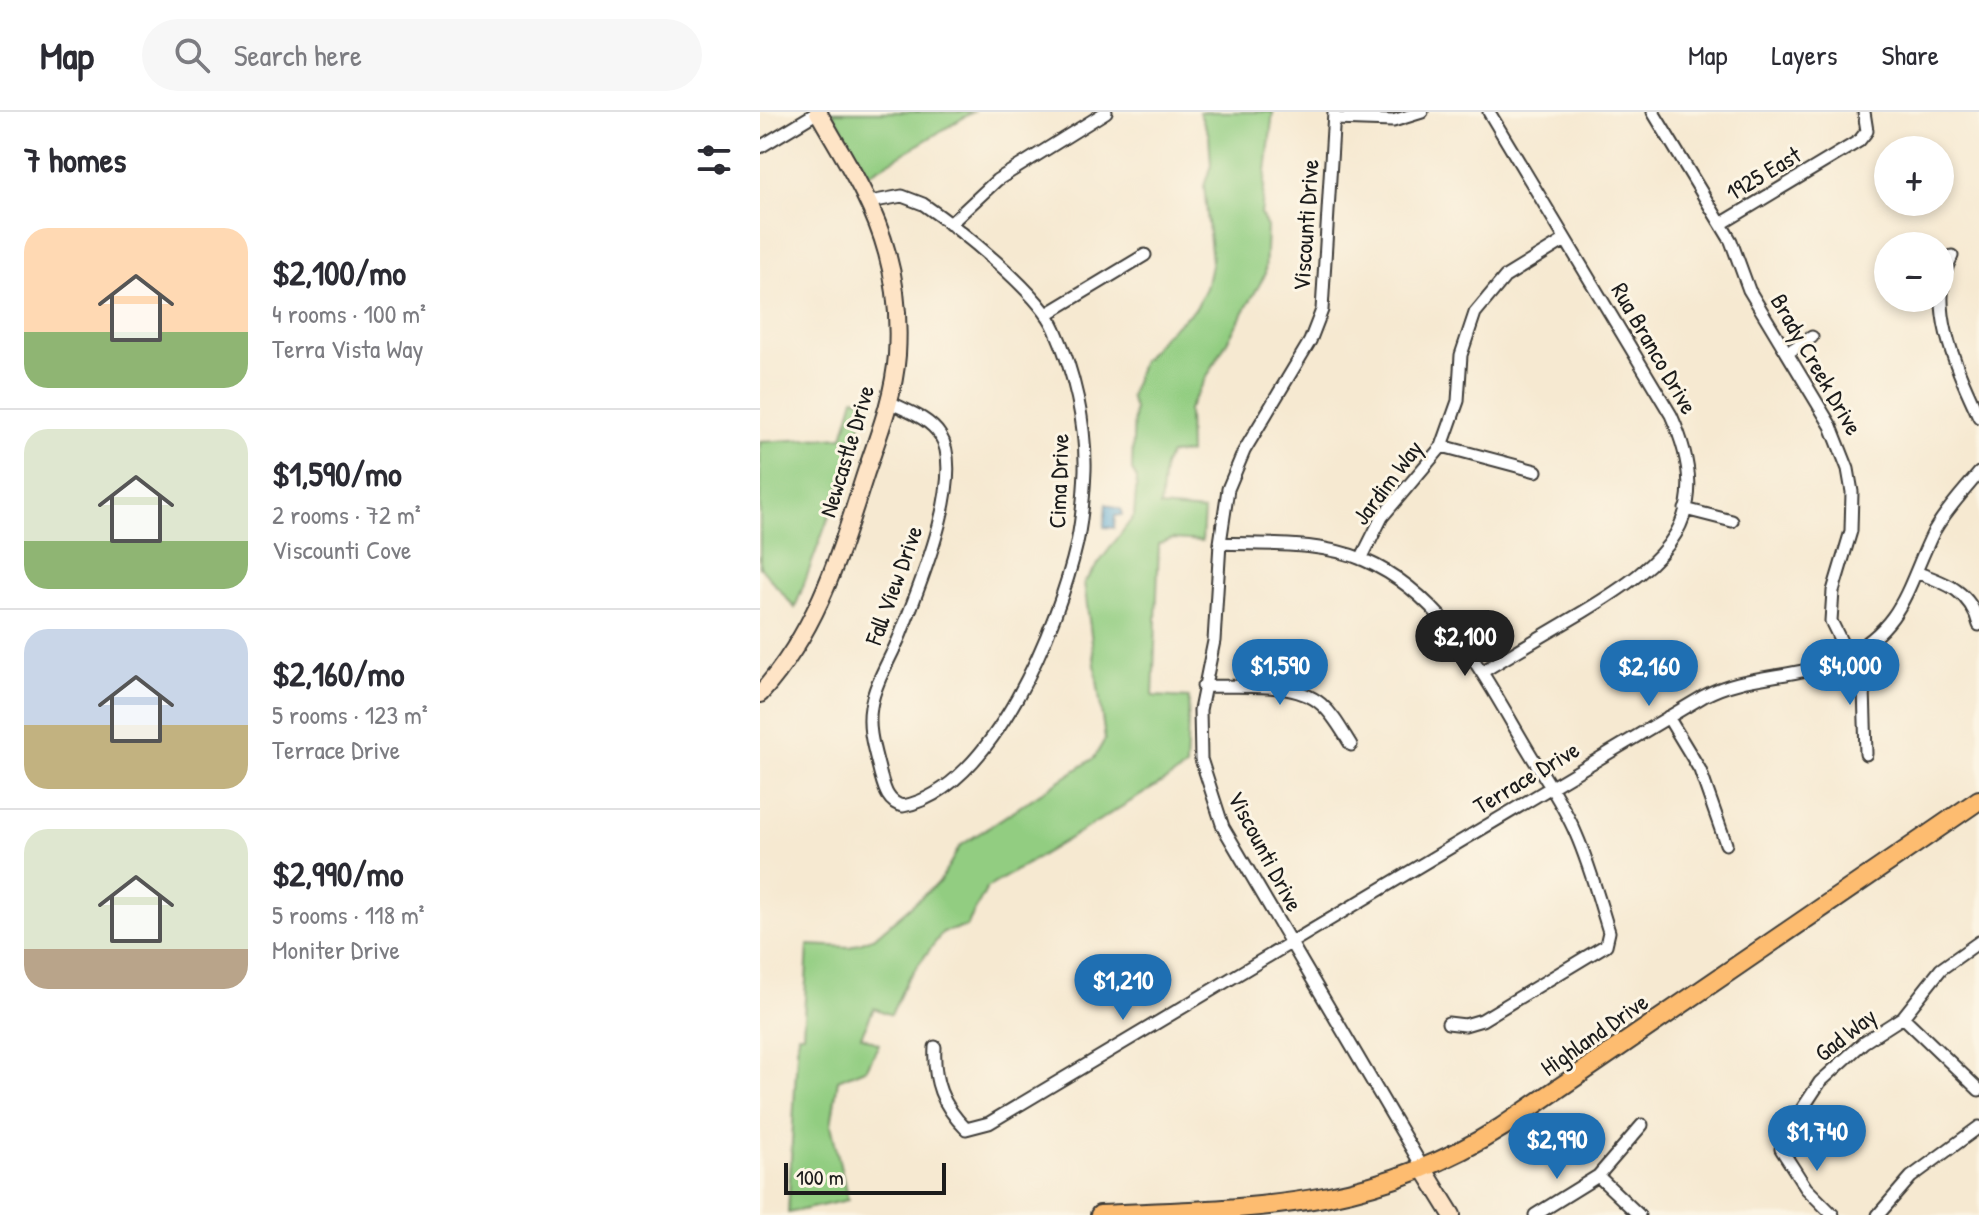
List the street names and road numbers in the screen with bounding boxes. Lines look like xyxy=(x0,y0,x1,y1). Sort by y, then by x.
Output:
street label: 1925 East xyxy=(1720,138,1807,208)
street label: Viscounti Drive xyxy=(1284,158,1326,292)
street label: Rua Branco Drive xyxy=(1604,276,1706,420)
street label: Brady Creek Drive xyxy=(1764,288,1871,441)
street label: Newcastle Drive xyxy=(811,381,881,521)
street label: Cima Drive xyxy=(1040,433,1076,529)
street label: Jardim Way xyxy=(1345,433,1429,531)
street label: Fall View Drive xyxy=(856,521,929,650)
street label: Terrace Drive xyxy=(1467,733,1585,821)
street label: Viscounti Drive xyxy=(1221,785,1311,917)
street label: Highland Drive xyxy=(1534,985,1654,1083)
street label: Gad Way xyxy=(1808,1000,1882,1068)

